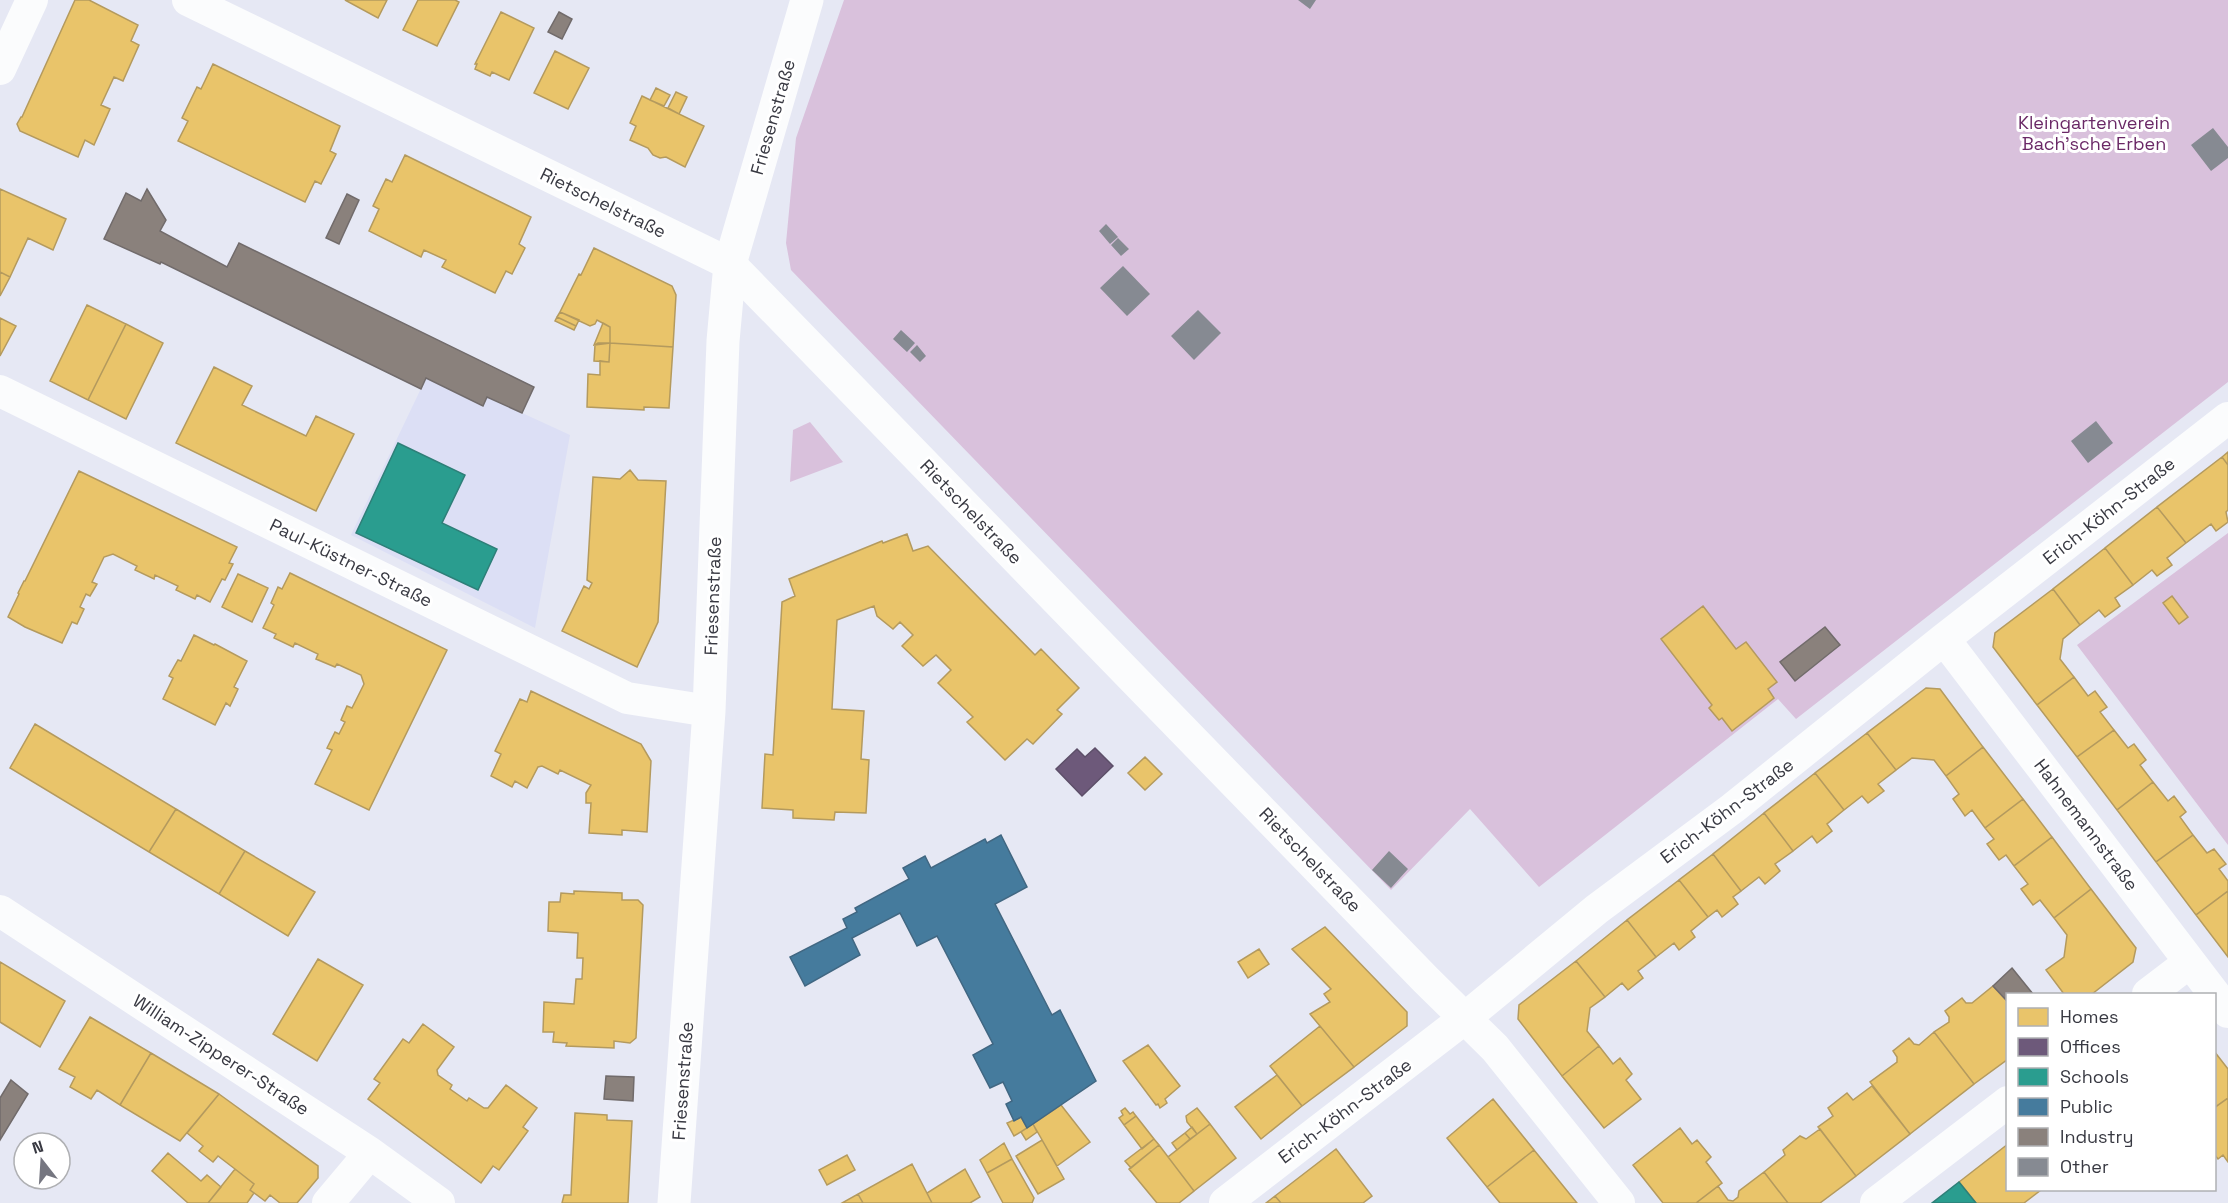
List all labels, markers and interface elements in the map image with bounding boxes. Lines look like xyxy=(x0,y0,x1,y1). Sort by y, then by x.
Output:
street label: Friesenstraße xyxy=(745,56,800,177)
park label: Kleingartenverein Bach'sche Erben xyxy=(2018,111,2170,155)
street label: Rietschelstraße xyxy=(537,162,670,243)
street label: Erich-Köhn-Straße xyxy=(2038,452,2179,569)
street label: Rietschelstraße xyxy=(915,454,1027,569)
street label: Paul-Küstner-Straße xyxy=(266,513,436,612)
street label: Friesenstraße xyxy=(699,536,726,656)
street label: Erich-Köhn-Straße xyxy=(1655,753,1798,868)
street label: Hahnemannstraße xyxy=(2029,754,2143,895)
street label: Rietschelstraße xyxy=(1254,802,1366,917)
street label: William-Zipperer-Straße xyxy=(129,989,314,1120)
legend xyxy=(2006,993,2216,1191)
text: Homes xyxy=(2060,1005,2119,1028)
street label: Friesenstraße xyxy=(667,1021,698,1141)
text: Offices xyxy=(2060,1035,2121,1058)
street label: Erich-Köhn-Straße xyxy=(1273,1053,1416,1168)
text: Schools xyxy=(2060,1065,2129,1088)
text: Public xyxy=(2060,1095,2113,1118)
text: Industry xyxy=(2060,1125,2133,1148)
north arrow xyxy=(12,1131,72,1191)
text: N xyxy=(30,1136,46,1159)
text: Other xyxy=(2060,1155,2109,1178)

